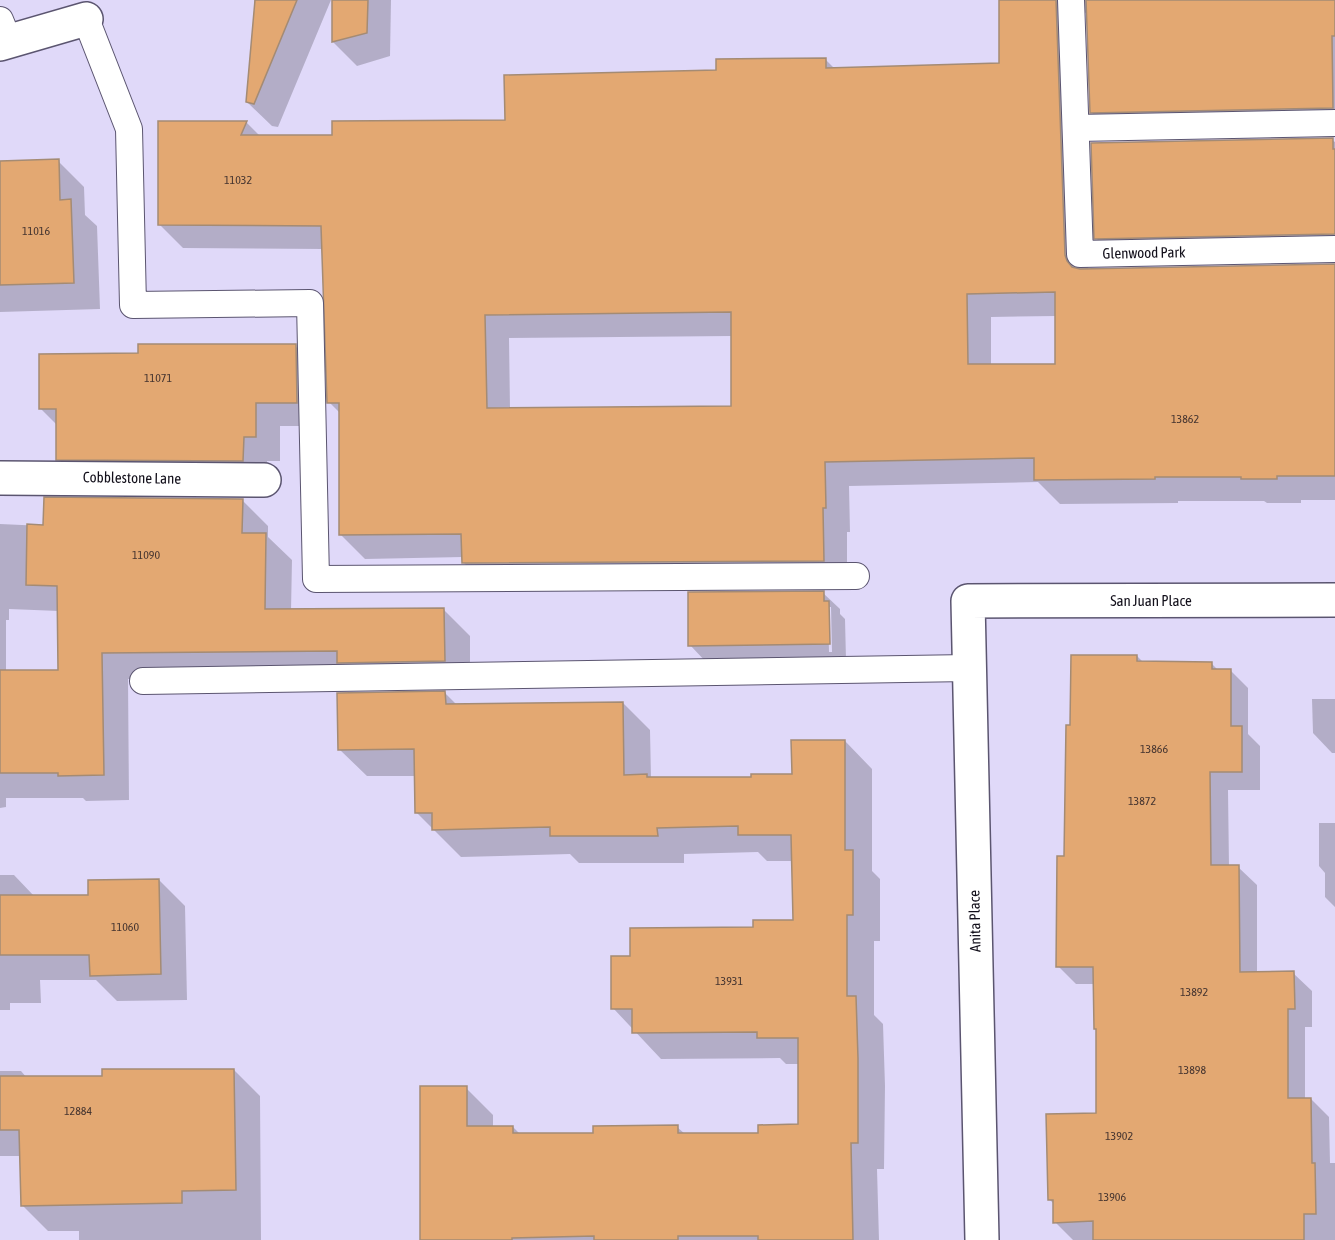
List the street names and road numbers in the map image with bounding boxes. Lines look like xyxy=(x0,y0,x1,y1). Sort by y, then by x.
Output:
street label: Glenwood Park xyxy=(1102,243,1186,262)
street label: Cobblestone Lane xyxy=(83,468,181,487)
street label: San Juan Place xyxy=(1110,592,1192,609)
street label: Anita Place xyxy=(965,890,984,952)

